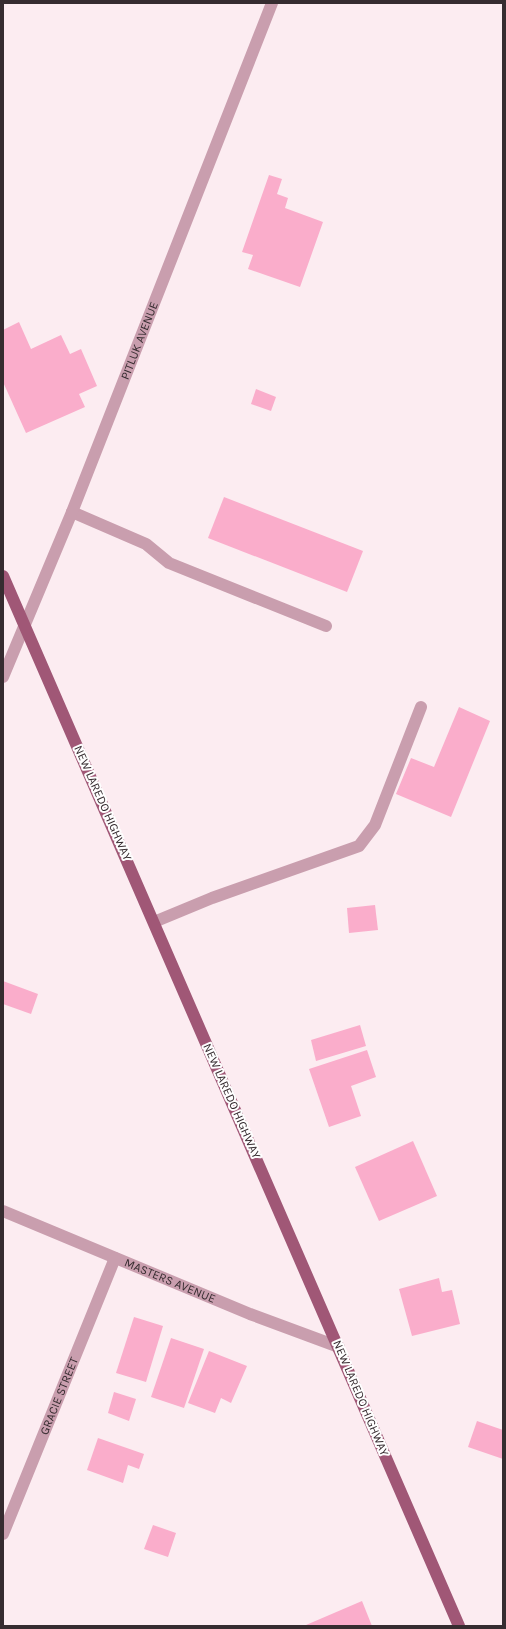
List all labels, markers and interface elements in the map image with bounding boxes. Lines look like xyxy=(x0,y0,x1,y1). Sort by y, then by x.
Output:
street label: PITLUK AVENUE xyxy=(118,300,161,382)
street label: NEW LAREDO HIGHWAY xyxy=(71,743,135,863)
street label: NEW LAREDO HIGHWAY xyxy=(200,1041,264,1161)
street label: MASTERS AVENUE xyxy=(122,1255,218,1306)
street label: NEW LAREDO HIGHWAY xyxy=(330,1338,392,1458)
street label: GRACIE STREET xyxy=(37,1355,81,1437)

